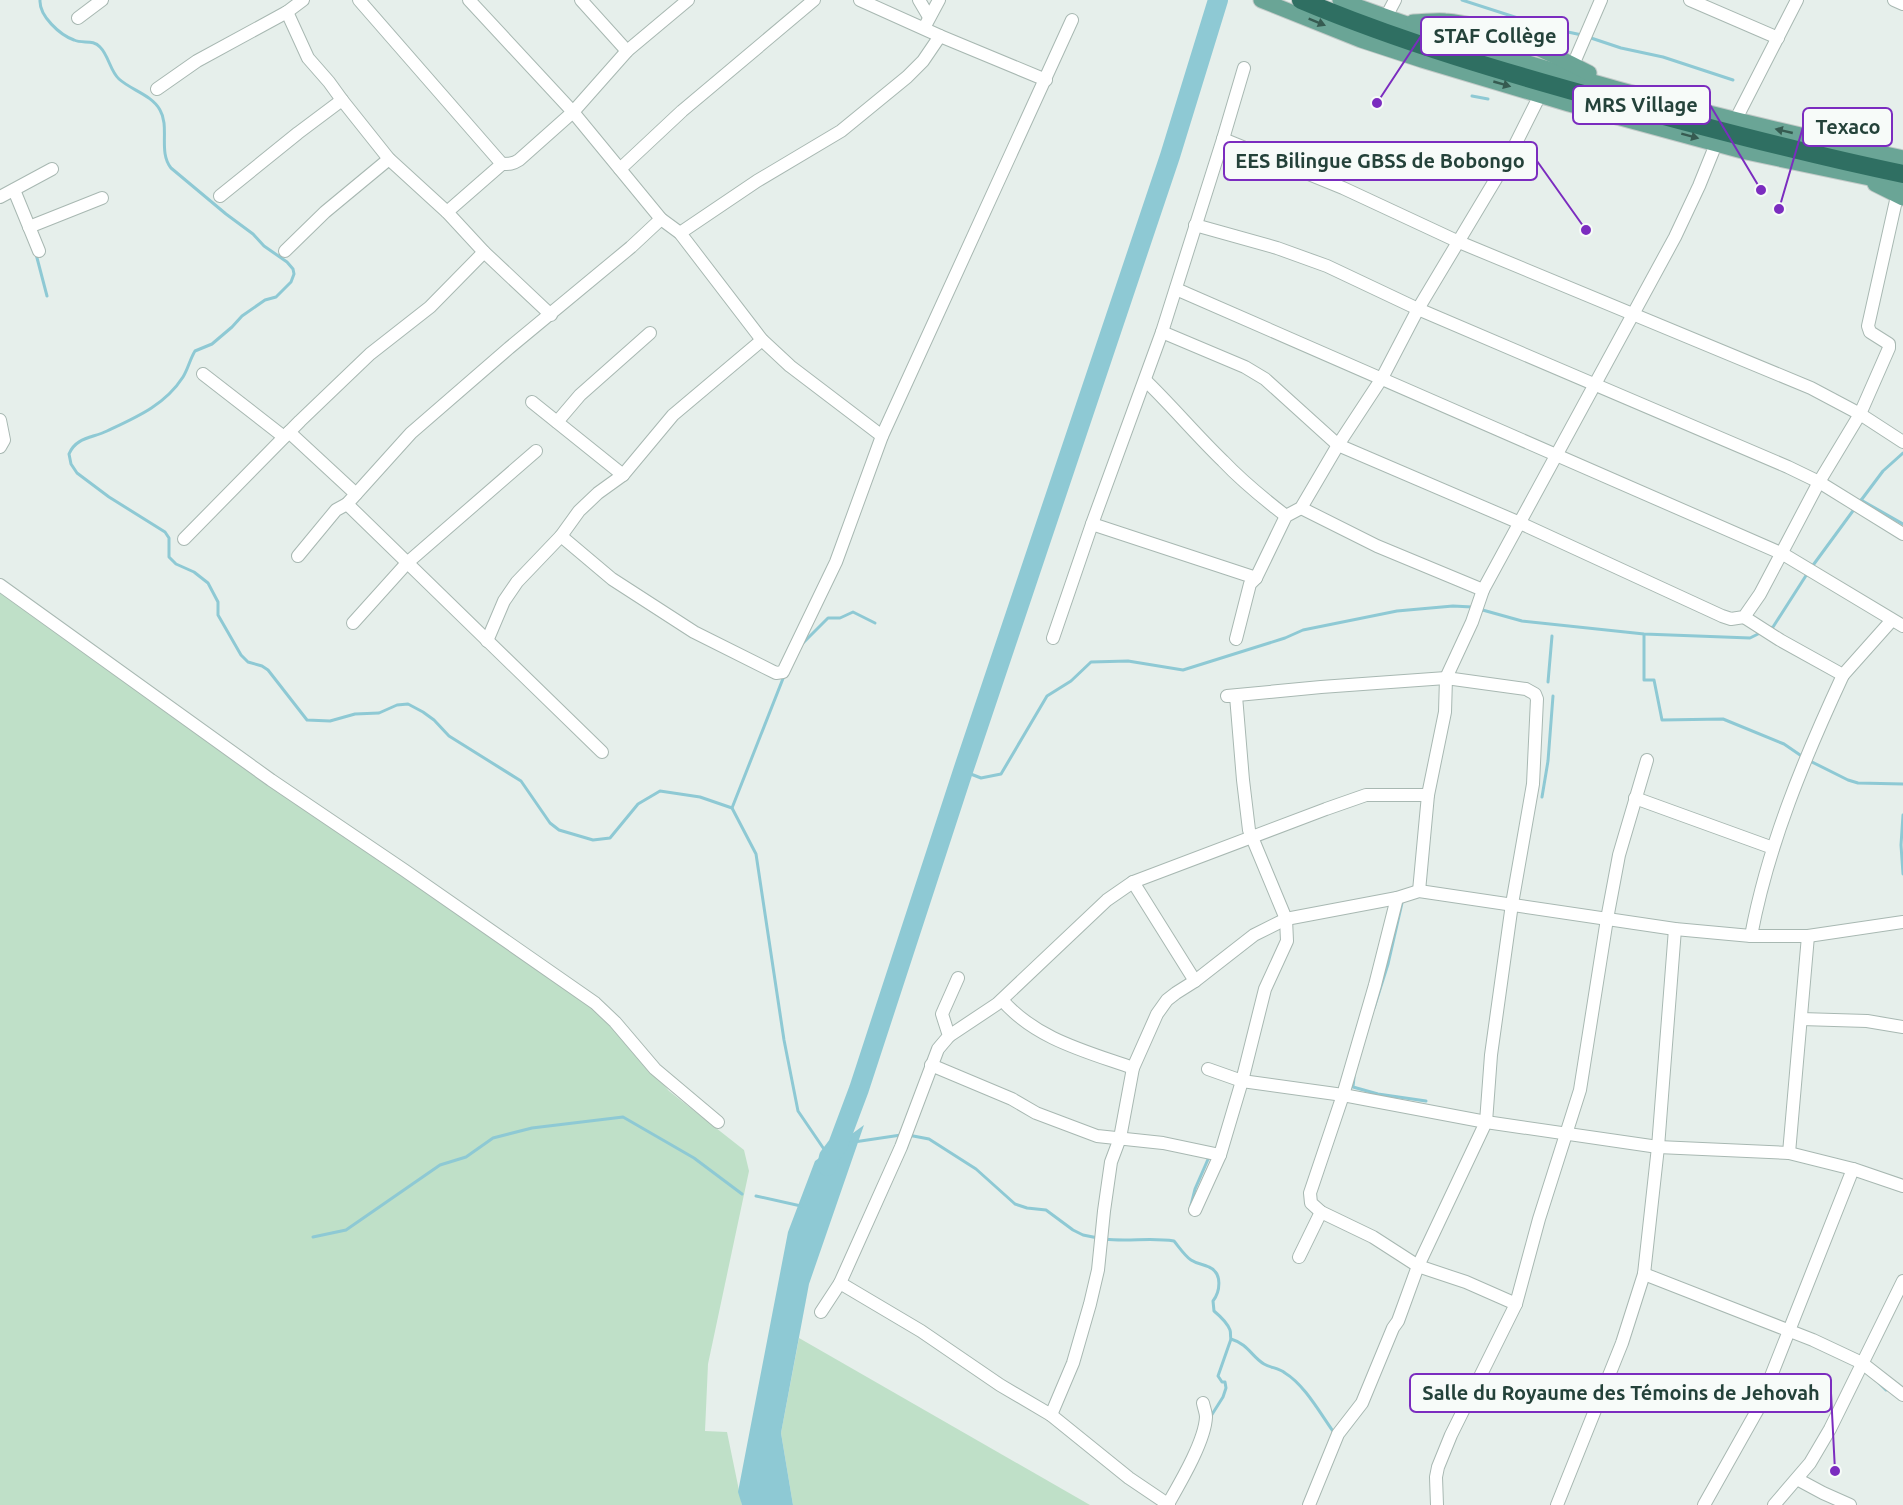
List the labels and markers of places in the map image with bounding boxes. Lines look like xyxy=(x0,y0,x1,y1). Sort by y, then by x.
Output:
callout: STAF Collège xyxy=(1421,17,1568,55)
callout: MRS Village xyxy=(1573,86,1710,124)
callout: Texaco xyxy=(1803,108,1892,146)
callout: EES Bilingue GBSS de Bobongo xyxy=(1224,142,1537,180)
callout: Salle du Royaume des Témoins de Jehovah xyxy=(1410,1374,1831,1412)

